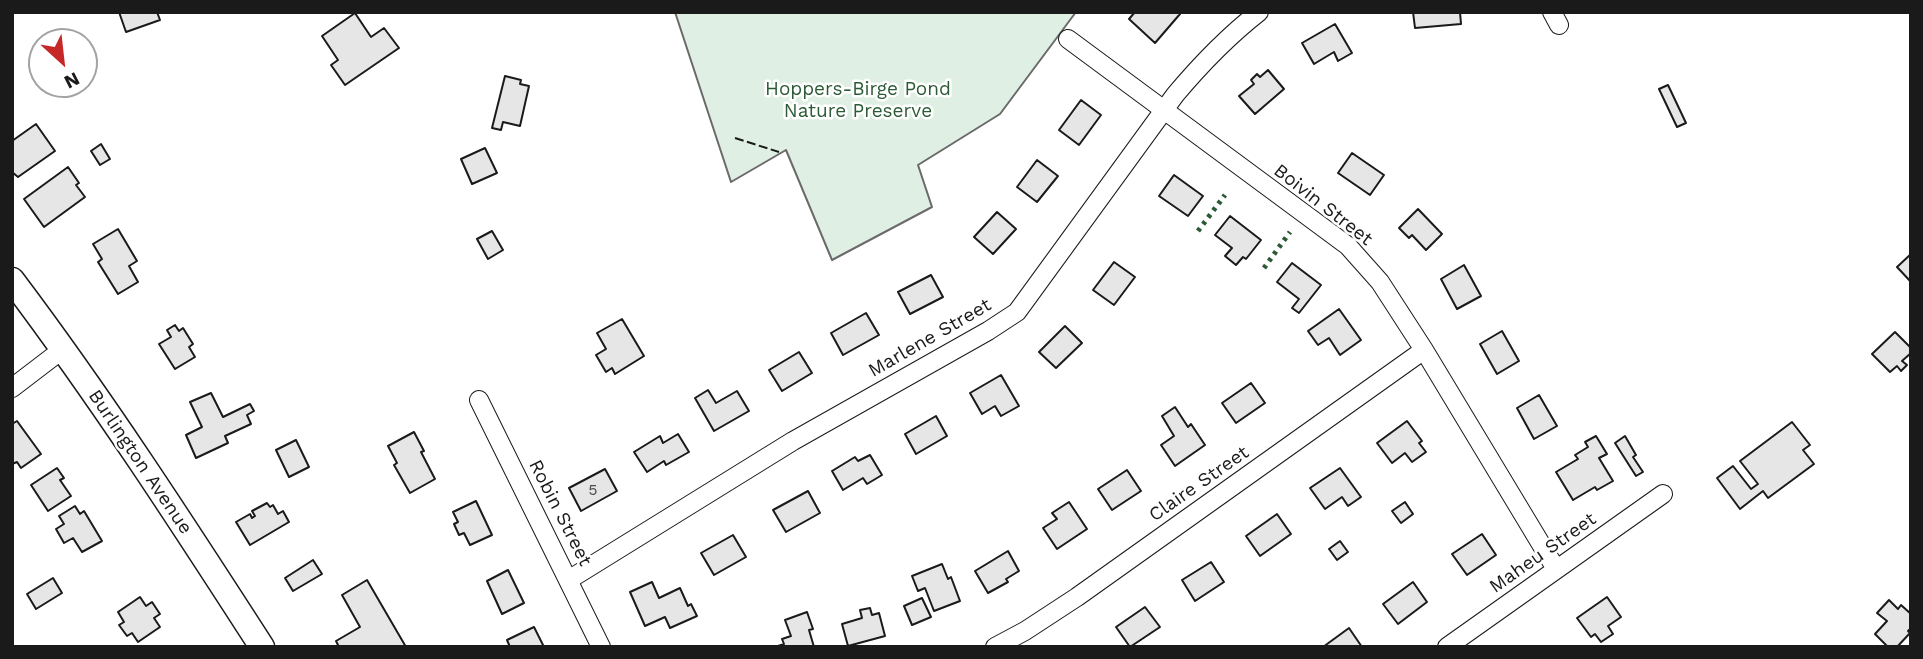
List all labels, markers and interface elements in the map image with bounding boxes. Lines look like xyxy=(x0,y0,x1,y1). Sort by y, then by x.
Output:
north arrow xyxy=(28,28,98,98)
text: N xyxy=(60,67,83,94)
park label: Hoppers-Birge Pond Nature Preserve xyxy=(765,78,951,122)
street label: Boivin Street xyxy=(1269,159,1377,251)
street label: Marlene Street xyxy=(865,294,995,382)
street label: Burlington Avenue xyxy=(83,385,197,539)
street label: Claire Street xyxy=(1145,441,1253,527)
street label: Robin Street xyxy=(523,456,597,570)
house number: 5 xyxy=(588,480,598,500)
street label: Maheu Street xyxy=(1485,508,1601,598)

